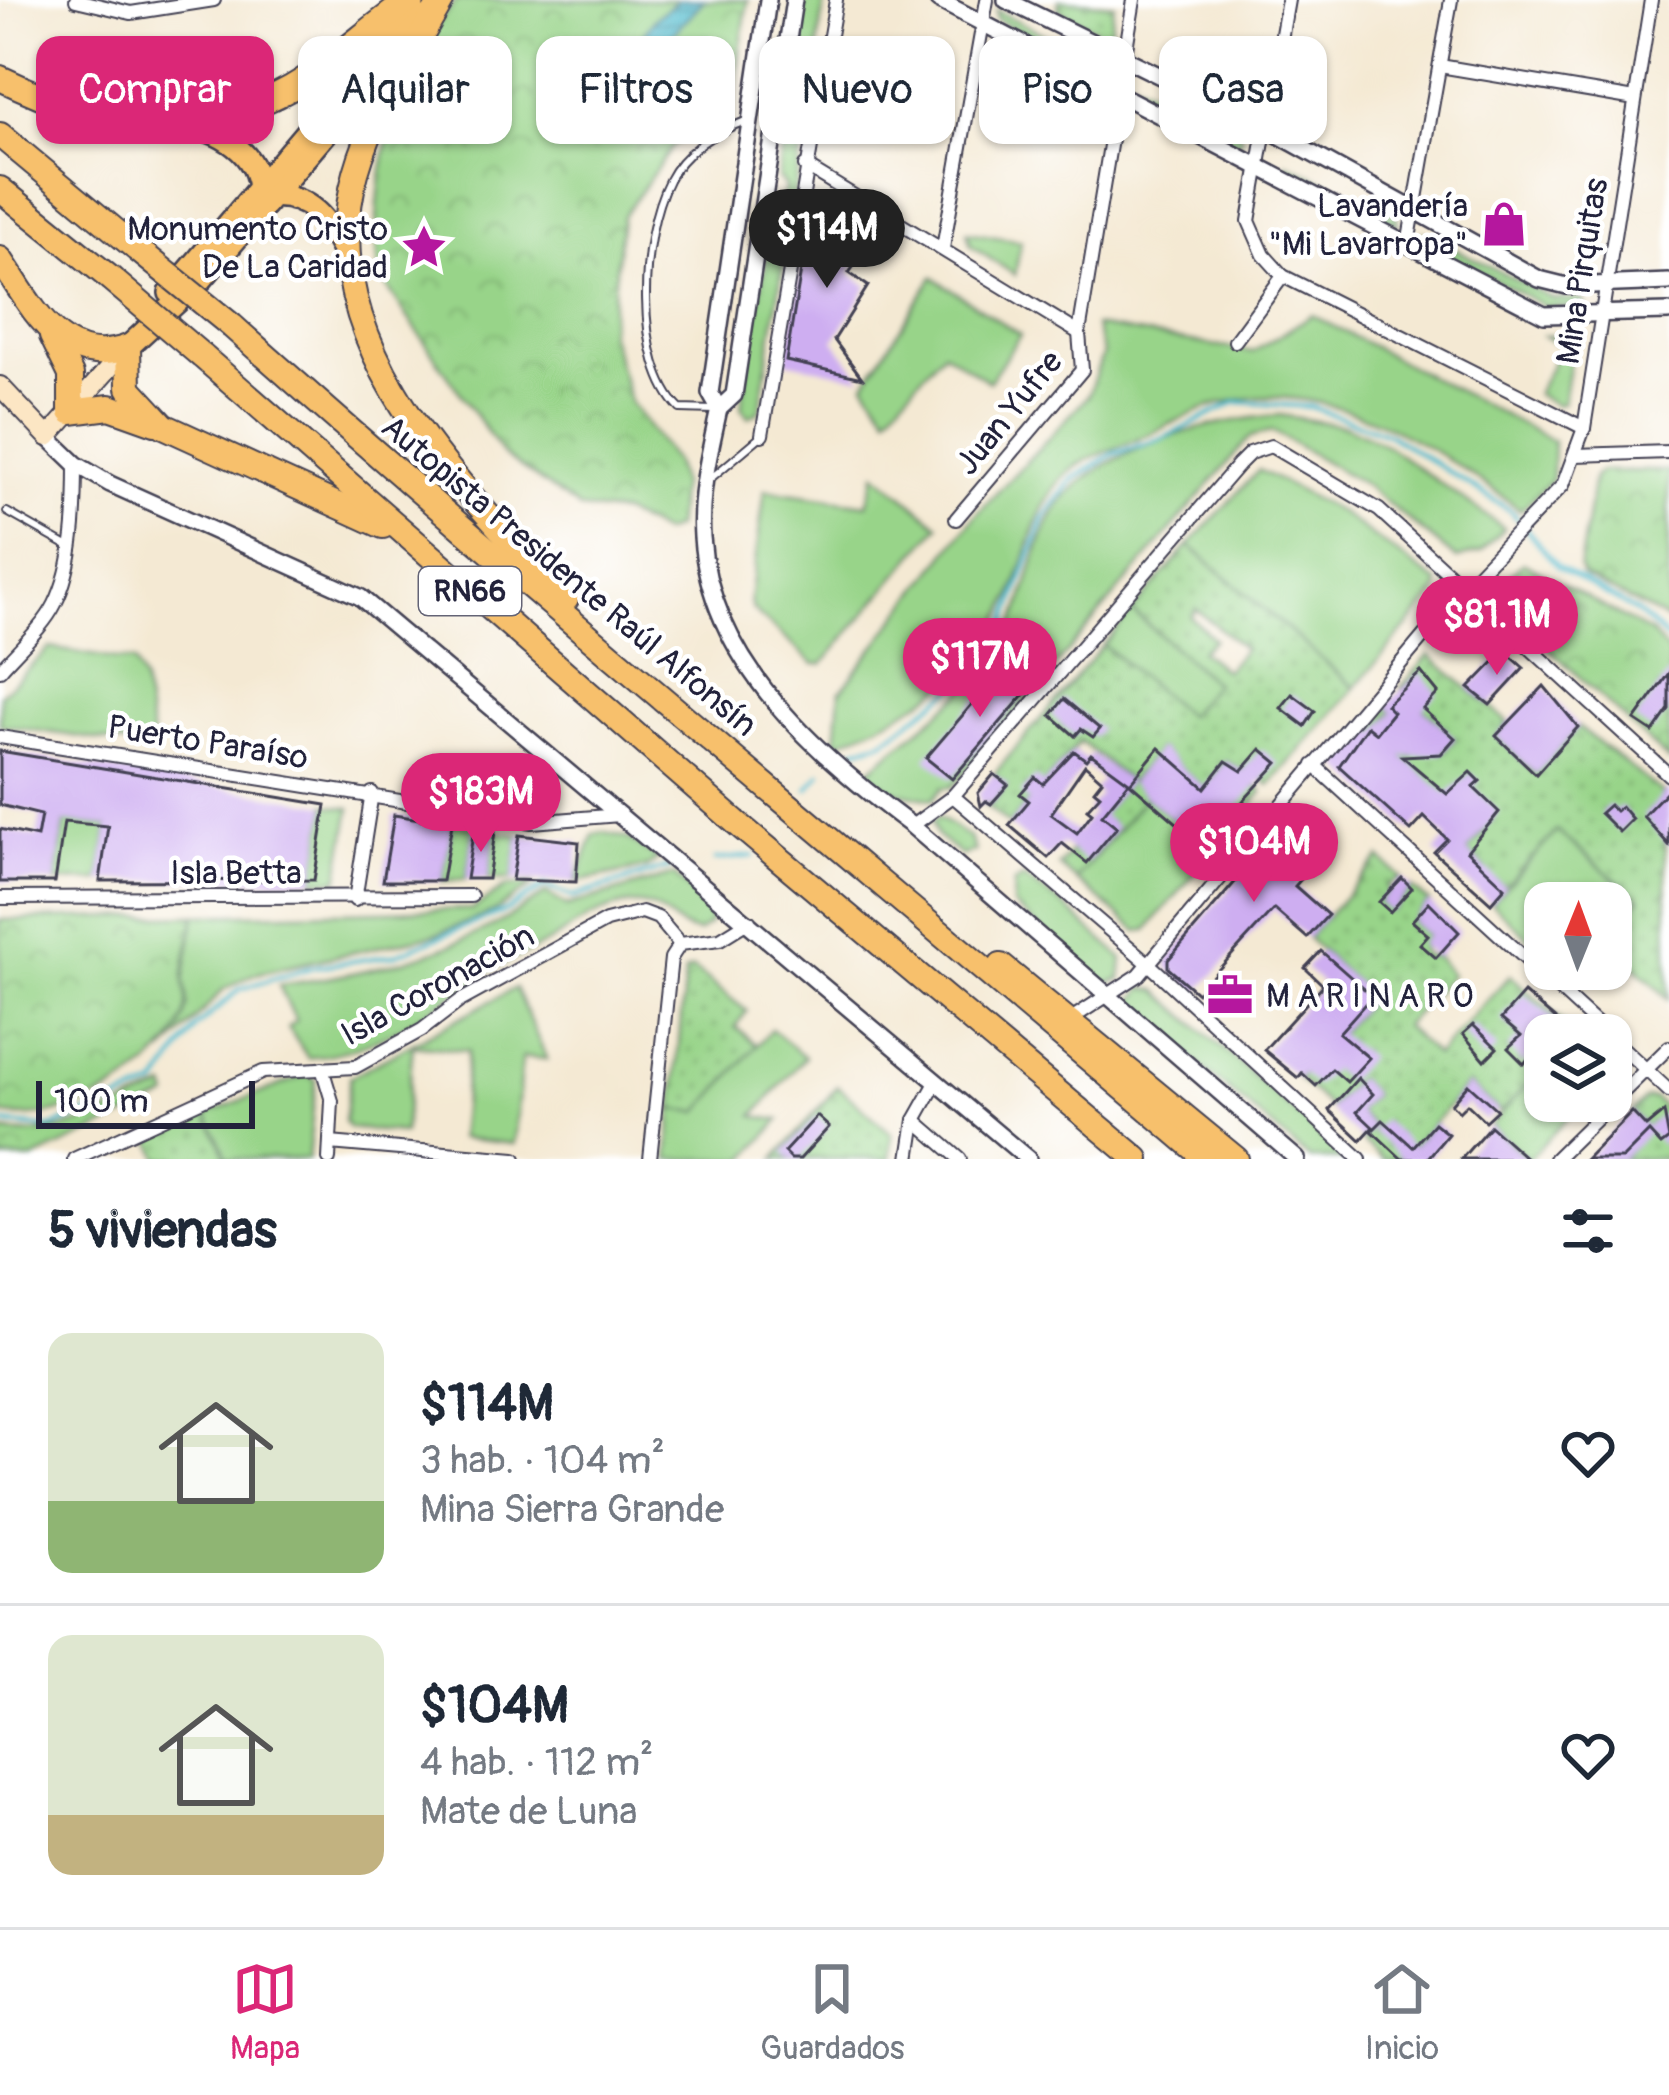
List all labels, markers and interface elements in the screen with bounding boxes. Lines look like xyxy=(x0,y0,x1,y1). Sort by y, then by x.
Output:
chip: Comprar xyxy=(36,36,274,144)
chip: Alquilar xyxy=(298,36,512,144)
chip: Filtros xyxy=(536,36,735,144)
chip: Nuevo xyxy=(759,36,955,144)
chip: Piso xyxy=(979,36,1135,144)
chip: Casa xyxy=(1159,36,1327,144)
street label: Mina Pirquitas xyxy=(1548,175,1617,367)
place label: Lavandería "Mi Lavarropa" xyxy=(1268,186,1468,265)
pin: $114M xyxy=(743,189,911,291)
shop icon: Lavandería "Mi Lavarropa" xyxy=(1479,199,1529,249)
text: $114M xyxy=(776,203,878,252)
place label: Monumento Cristo De La Caridad xyxy=(127,209,388,288)
place icon: Monumento Cristo De La Caridad xyxy=(399,222,449,272)
street label: Juan Yufre xyxy=(947,342,1072,483)
street label: Autopista Presidente Raúl Alfonsín xyxy=(373,407,765,746)
road number: RN66 xyxy=(419,567,521,615)
pin: $81.1M xyxy=(1399,576,1595,678)
text: $81.1M xyxy=(1443,590,1551,639)
pin: $117M xyxy=(896,618,1064,720)
text: $117M xyxy=(930,632,1030,681)
street label: Puerto Paraíso xyxy=(105,706,311,779)
pin: $183M xyxy=(397,753,565,855)
text: $183M xyxy=(428,767,534,816)
pin: $104M xyxy=(1170,803,1338,905)
text: $104M xyxy=(1197,817,1311,866)
street label: Isla Betta xyxy=(170,853,302,894)
north arrow xyxy=(1524,882,1632,990)
map controls xyxy=(1524,882,1632,1122)
street label: Isla Coronación xyxy=(334,915,541,1055)
office icon: M A R I N A R O xyxy=(1205,970,1255,1020)
place label: M A R I N A R O xyxy=(1266,976,1474,1017)
button: layers xyxy=(1524,1014,1632,1122)
scale bar xyxy=(36,1075,255,1128)
text: 100 m xyxy=(54,1081,148,1122)
icon: filters xyxy=(1555,1198,1621,1264)
text: 5 viviendas xyxy=(48,1199,277,1263)
text: $114M xyxy=(420,1372,554,1436)
icon: home xyxy=(144,1381,288,1525)
icon: heart xyxy=(1555,1420,1621,1486)
text: 3 hab. · 104 m² xyxy=(420,1436,665,1485)
text: Mina Sierra Grande xyxy=(420,1485,724,1534)
text: $104M xyxy=(420,1674,569,1738)
icon: home xyxy=(144,1683,288,1827)
icon: heart xyxy=(1555,1722,1621,1788)
text: 4 hab. · 112 m² xyxy=(420,1738,653,1787)
text: Mate de Luna xyxy=(420,1787,637,1836)
tab: Mapa xyxy=(230,1956,300,2069)
tab: Guardados xyxy=(760,1956,905,2069)
tab: Inicio xyxy=(1365,1956,1439,2069)

